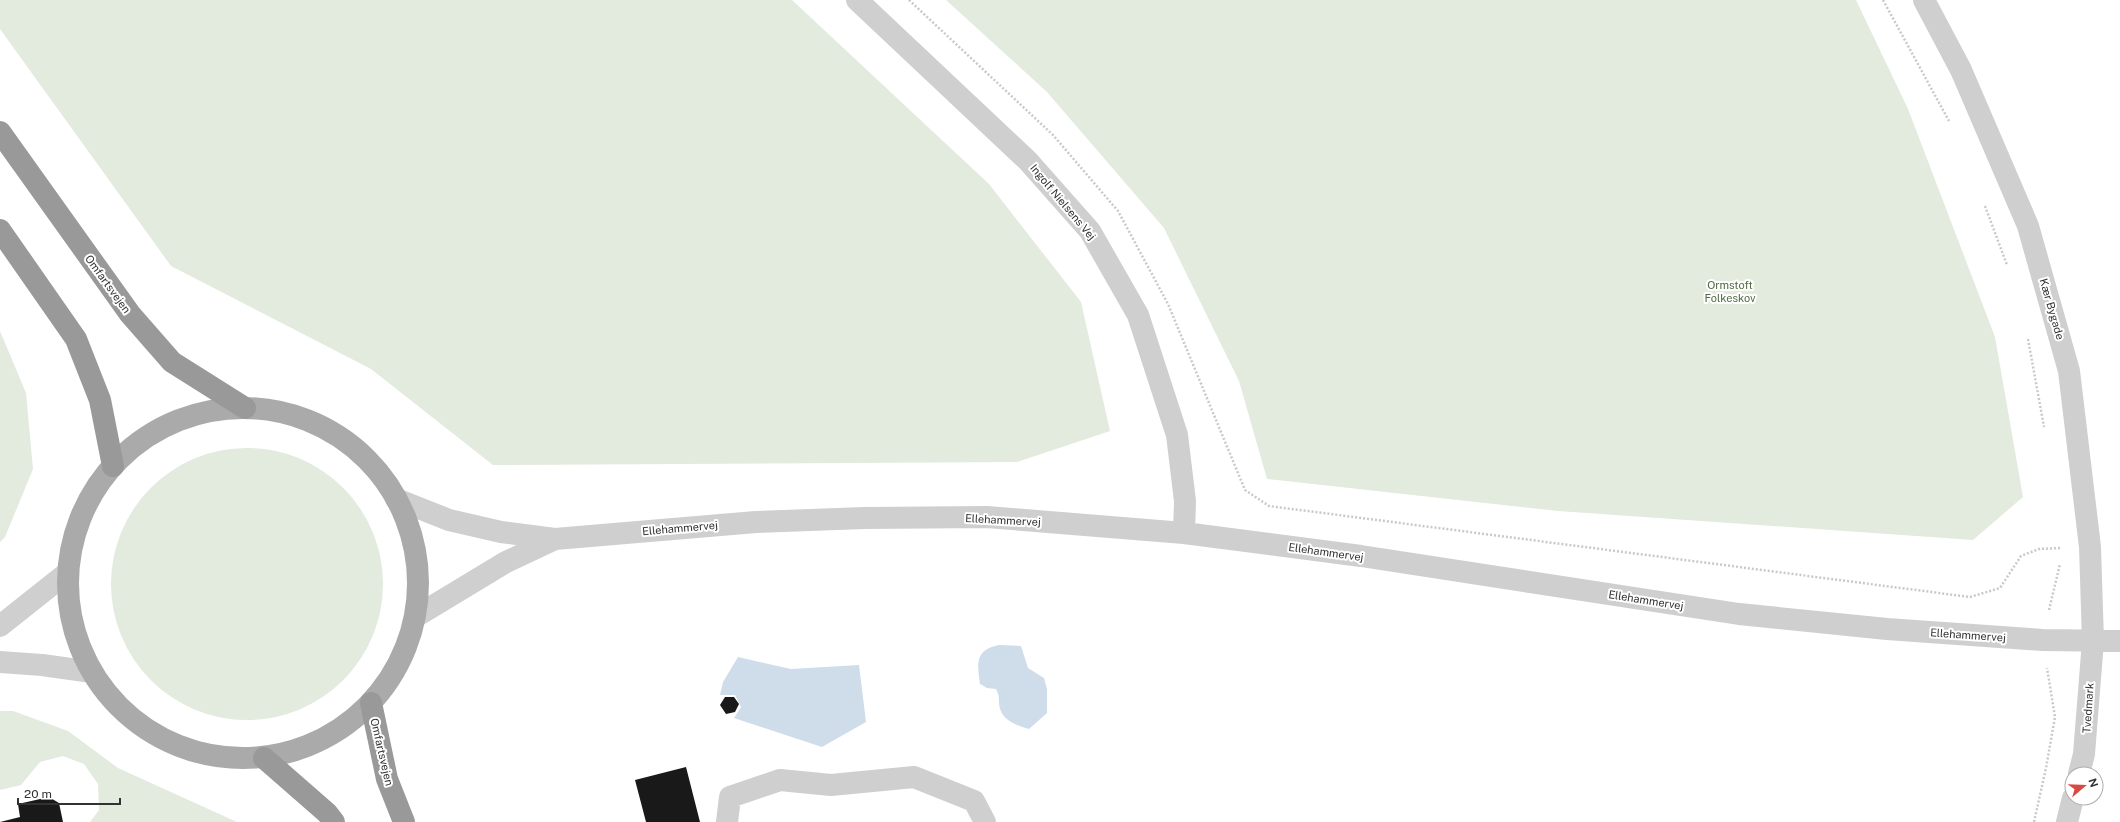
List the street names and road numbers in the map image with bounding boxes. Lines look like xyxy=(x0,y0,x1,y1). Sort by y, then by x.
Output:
street label: Ingolf Nielsens Vej xyxy=(1028,162,1098,242)
street label: Omfartsvejen xyxy=(83,253,133,315)
street label: Kær Bygade xyxy=(2038,277,2066,341)
street label: Ellehammervej xyxy=(965,512,1041,528)
street label: Ellehammervej xyxy=(642,519,718,537)
street label: Ellehammervej xyxy=(1288,541,1364,563)
street label: Ellehammervej xyxy=(1608,588,1684,612)
street label: Ellehammervej xyxy=(1930,626,2006,644)
street label: Tvedmark xyxy=(2080,682,2096,734)
street label: Omfartsvejen xyxy=(368,717,396,787)

